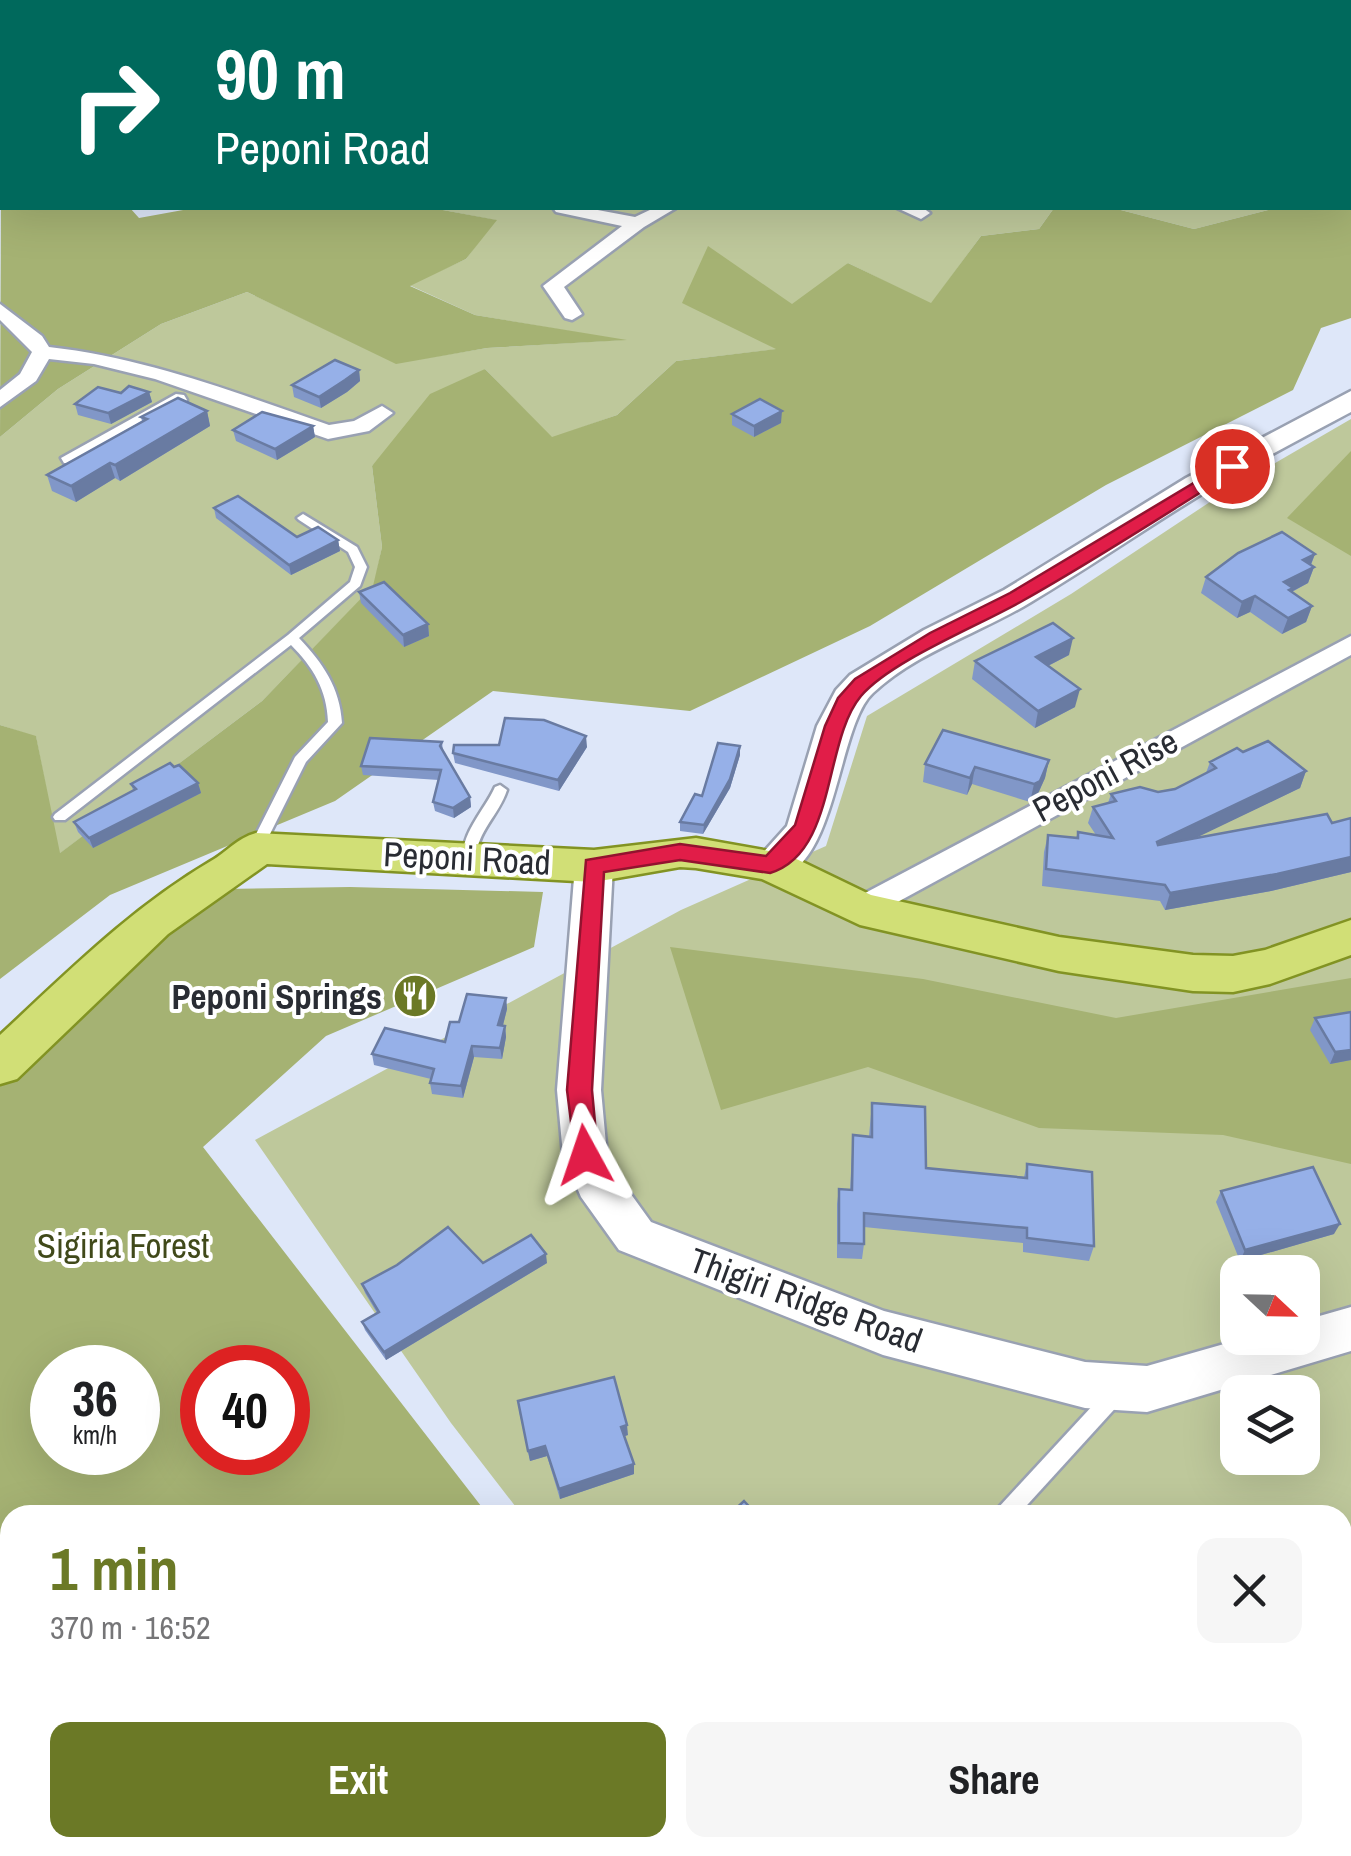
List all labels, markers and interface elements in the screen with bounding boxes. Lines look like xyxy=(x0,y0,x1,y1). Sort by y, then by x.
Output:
text: 90 m xyxy=(215,27,346,121)
icon: right xyxy=(50,40,180,170)
text: Peponi Road xyxy=(215,117,430,178)
pin xyxy=(1190,424,1275,509)
icon: arrive xyxy=(1205,439,1260,494)
street label: Peponi Rise xyxy=(1024,717,1186,833)
street label: Peponi Road xyxy=(382,830,552,886)
place label: Peponi Springs xyxy=(171,973,382,1020)
restaurant icon: Peponi Springs xyxy=(392,973,438,1019)
position arrow xyxy=(533,1103,637,1207)
park label: Sigiria Forest xyxy=(37,1222,209,1269)
street label: Thigiri Ridge Road xyxy=(683,1236,929,1364)
north arrow xyxy=(1220,1255,1320,1355)
map controls xyxy=(1220,1255,1320,1475)
speed limit sign: 40 xyxy=(180,1345,310,1475)
text: 36 xyxy=(72,1364,118,1432)
button: layers xyxy=(1220,1375,1320,1475)
text: km/h xyxy=(73,1418,117,1452)
text: 1 min xyxy=(50,1528,179,1609)
button: close xyxy=(1197,1538,1302,1643)
text: 370 m · 16:52 xyxy=(50,1606,210,1649)
button: Exit xyxy=(50,1722,666,1837)
button: Share xyxy=(686,1722,1302,1837)

